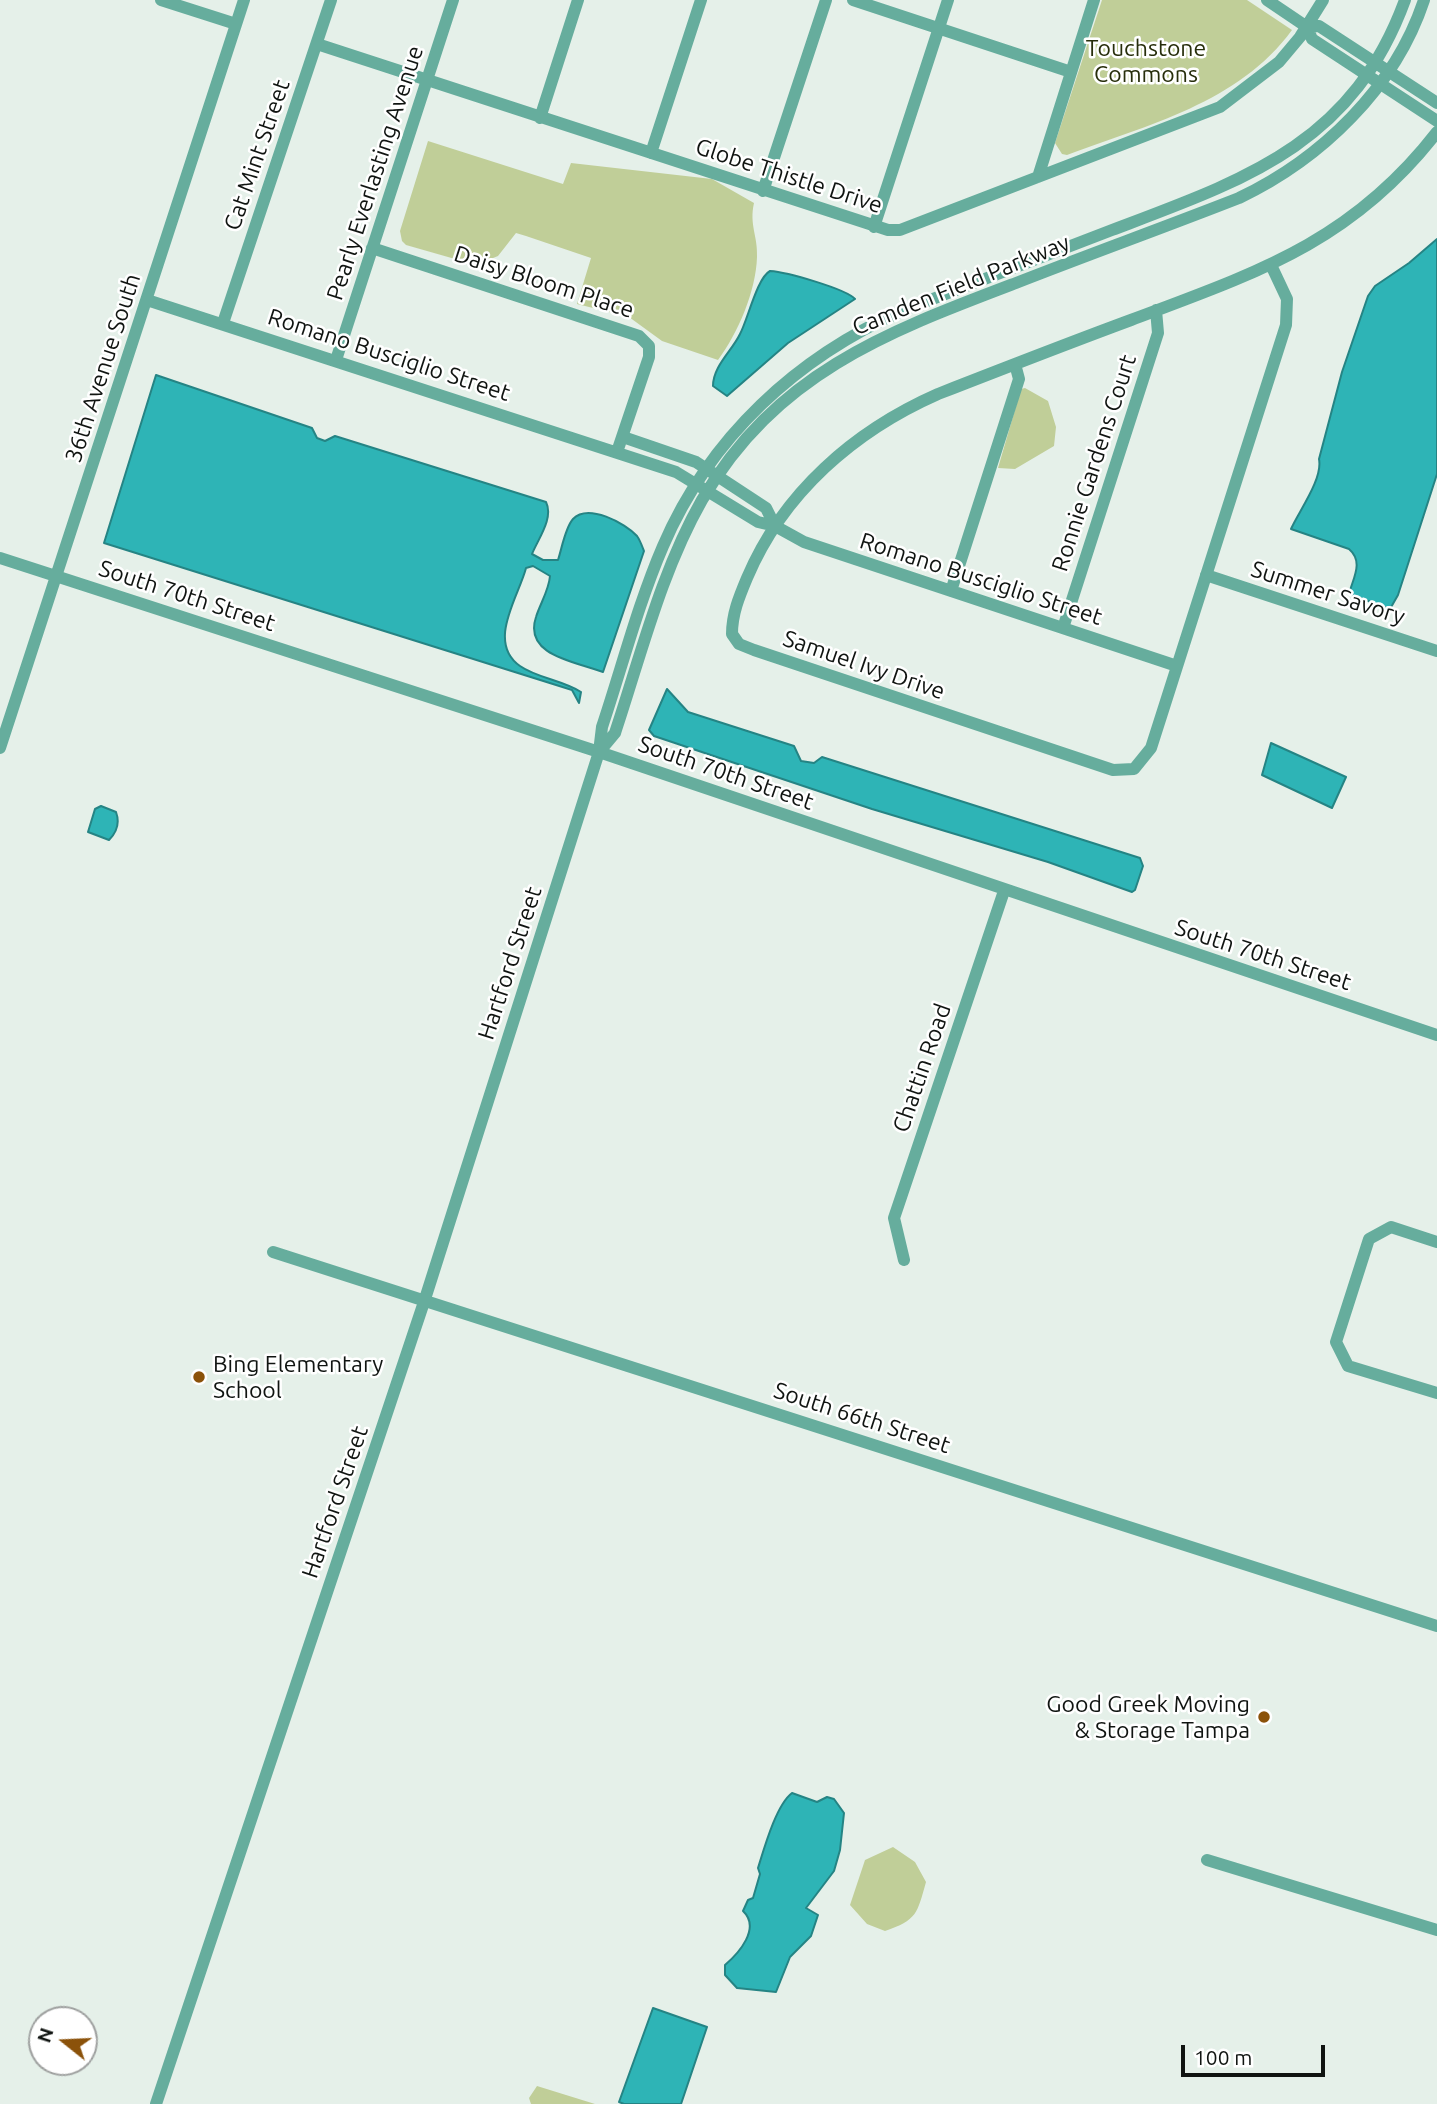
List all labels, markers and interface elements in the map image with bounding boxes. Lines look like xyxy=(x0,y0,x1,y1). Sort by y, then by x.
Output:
park label: Touchstone Commons xyxy=(1086,34,1206,88)
street label: Pearly Everlasting Avenue xyxy=(321,42,429,304)
street label: Cat Mint Street xyxy=(218,76,296,234)
street label: Globe Thistle Drive xyxy=(692,133,886,219)
street label: Camden Field Parkway xyxy=(848,229,1074,341)
street label: Daisy Bloom Place xyxy=(451,240,637,324)
street label: 36th Avenue South xyxy=(59,270,147,466)
street label: Romano Busciglio Street xyxy=(264,303,514,407)
street label: Ronnie Gardens Court xyxy=(1046,351,1142,575)
street label: Romano Busciglio Street xyxy=(856,527,1106,631)
street label: South 70th Street xyxy=(95,554,279,638)
street label: Summer Savory xyxy=(1247,555,1409,631)
street label: Samuel Ivy Drive xyxy=(780,624,948,706)
street label: South 70th Street xyxy=(635,730,817,816)
street label: Hartford Street xyxy=(472,883,548,1043)
street label: South 70th Street xyxy=(1171,913,1355,997)
street label: Chattin Road xyxy=(887,1000,957,1136)
place label: Bing Elementary School xyxy=(213,1350,383,1404)
marker: Bing Elementary School xyxy=(191,1369,207,1385)
street label: South 66th Street xyxy=(770,1376,954,1460)
street label: Hartford Street xyxy=(296,1422,374,1582)
place label: Good Greek Moving & Storage Tampa xyxy=(1046,1690,1250,1744)
marker: Good Greek Moving & Storage Tampa xyxy=(1256,1709,1272,1725)
north arrow xyxy=(28,2006,98,2076)
text: N xyxy=(32,2025,58,2045)
scale bar xyxy=(1185,2030,1328,2074)
text: 100 m xyxy=(1194,2045,1252,2069)

